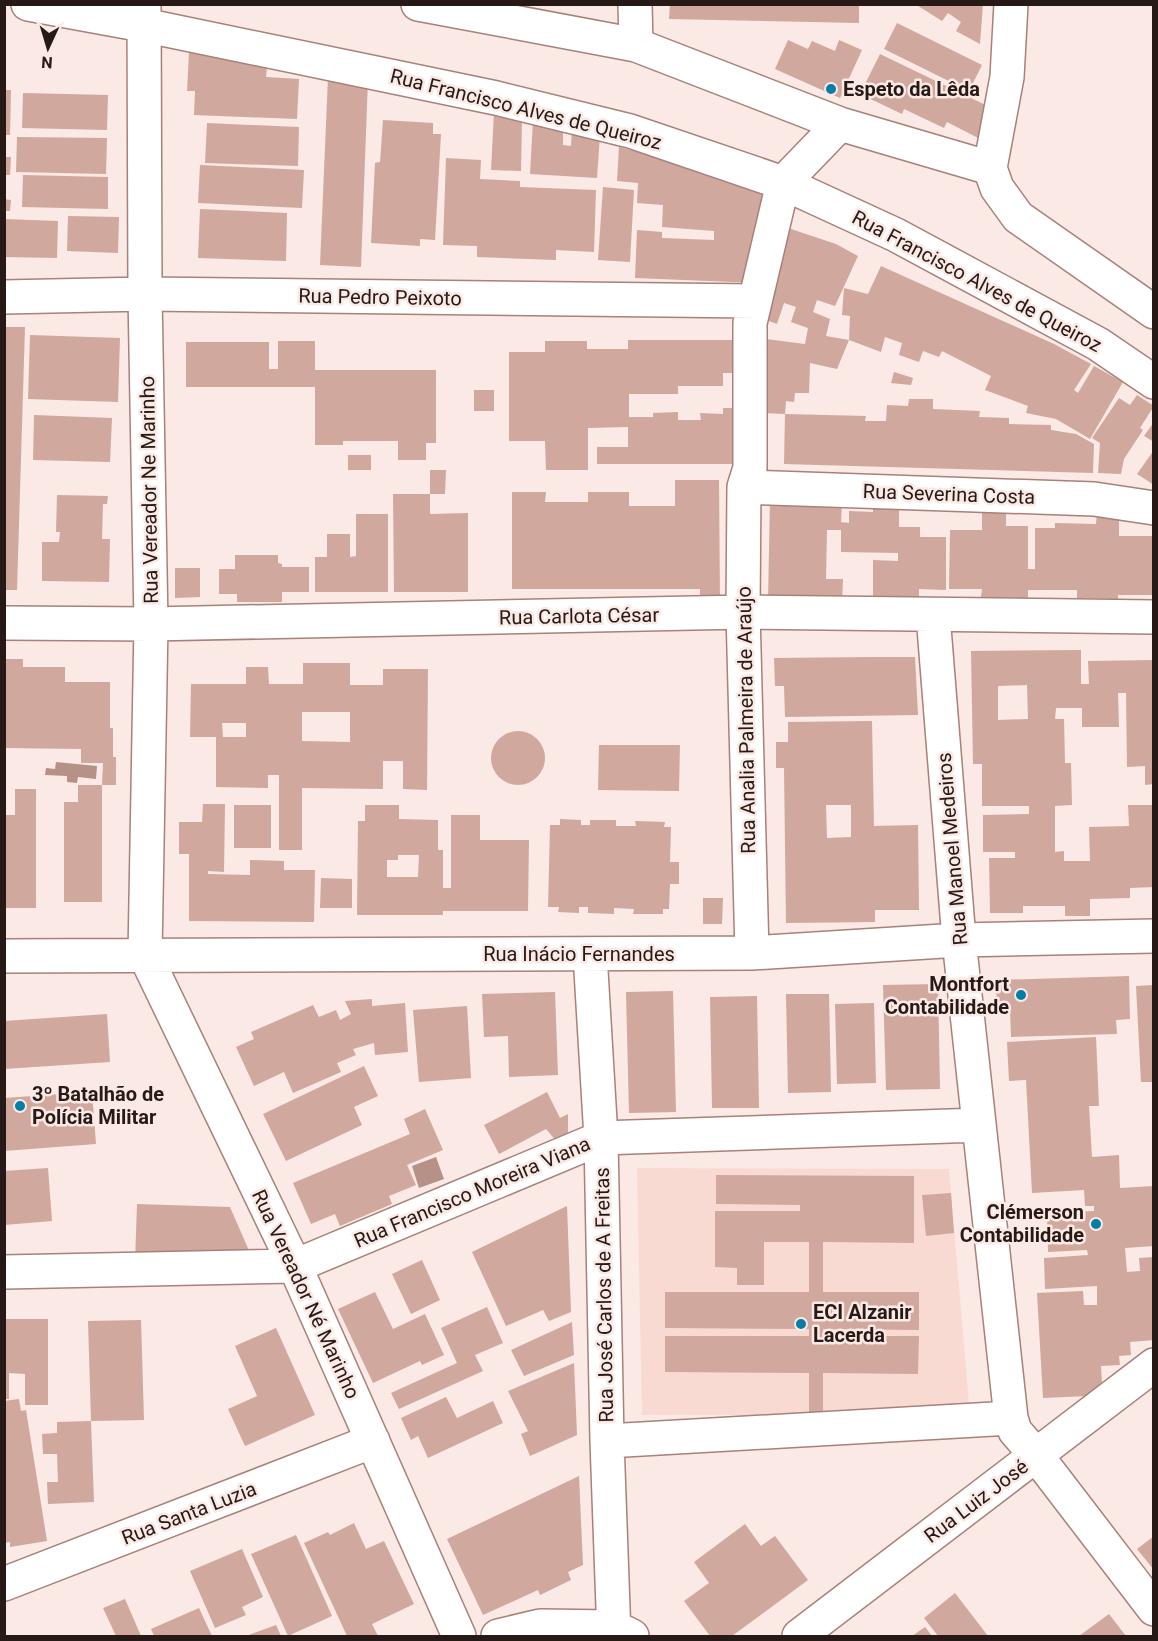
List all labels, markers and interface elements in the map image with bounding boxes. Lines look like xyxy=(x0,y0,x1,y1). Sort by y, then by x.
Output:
north arrow xyxy=(18,18,78,78)
text: N xyxy=(41,53,53,72)
street label: Rua Francisco Alves de Queiroz xyxy=(388,64,664,154)
place label: Espeto da Lêda xyxy=(843,77,980,101)
marker: Espeto da Lêda xyxy=(824,82,838,96)
street label: Rua Francisco Alves de Queiroz xyxy=(848,205,1106,357)
street label: Rua Pedro Peixoto xyxy=(298,284,462,310)
street label: Rua Vereador Ne Marinho xyxy=(135,376,163,604)
street label: Rua Severina Costa xyxy=(862,479,1036,509)
street label: Rua Analia Palmeira de Araújo xyxy=(732,586,760,854)
street label: Rua Carlota César xyxy=(499,603,659,629)
street label: Rua Manoel Medeiros xyxy=(932,752,972,946)
street label: Rua Inácio Fernandes xyxy=(483,942,675,966)
place label: Montfort Contabilidade xyxy=(885,972,1009,1019)
marker: Montfort Contabilidade xyxy=(1014,988,1028,1002)
place label: 3º Batalhão de Polícia Militar xyxy=(32,1082,164,1129)
marker: 3º Batalhão de Polícia Militar xyxy=(13,1099,27,1113)
street label: Rua Francisco Moreira Viana xyxy=(350,1131,594,1253)
street label: Rua José Carlos de A Freitas xyxy=(590,1167,618,1423)
street label: Rua Vereador Né Marinho xyxy=(247,1186,365,1402)
place label: Clémerson Contabilidade xyxy=(960,1200,1084,1247)
marker: Clémerson Contabilidade xyxy=(1089,1217,1103,1231)
place label: ECI Alzanir Lacerda xyxy=(813,1300,912,1347)
marker: ECI Alzanir Lacerda xyxy=(794,1317,808,1331)
street label: Rua Luiz José xyxy=(919,1454,1033,1548)
street label: Rua Santa Luzia xyxy=(118,1476,260,1550)

